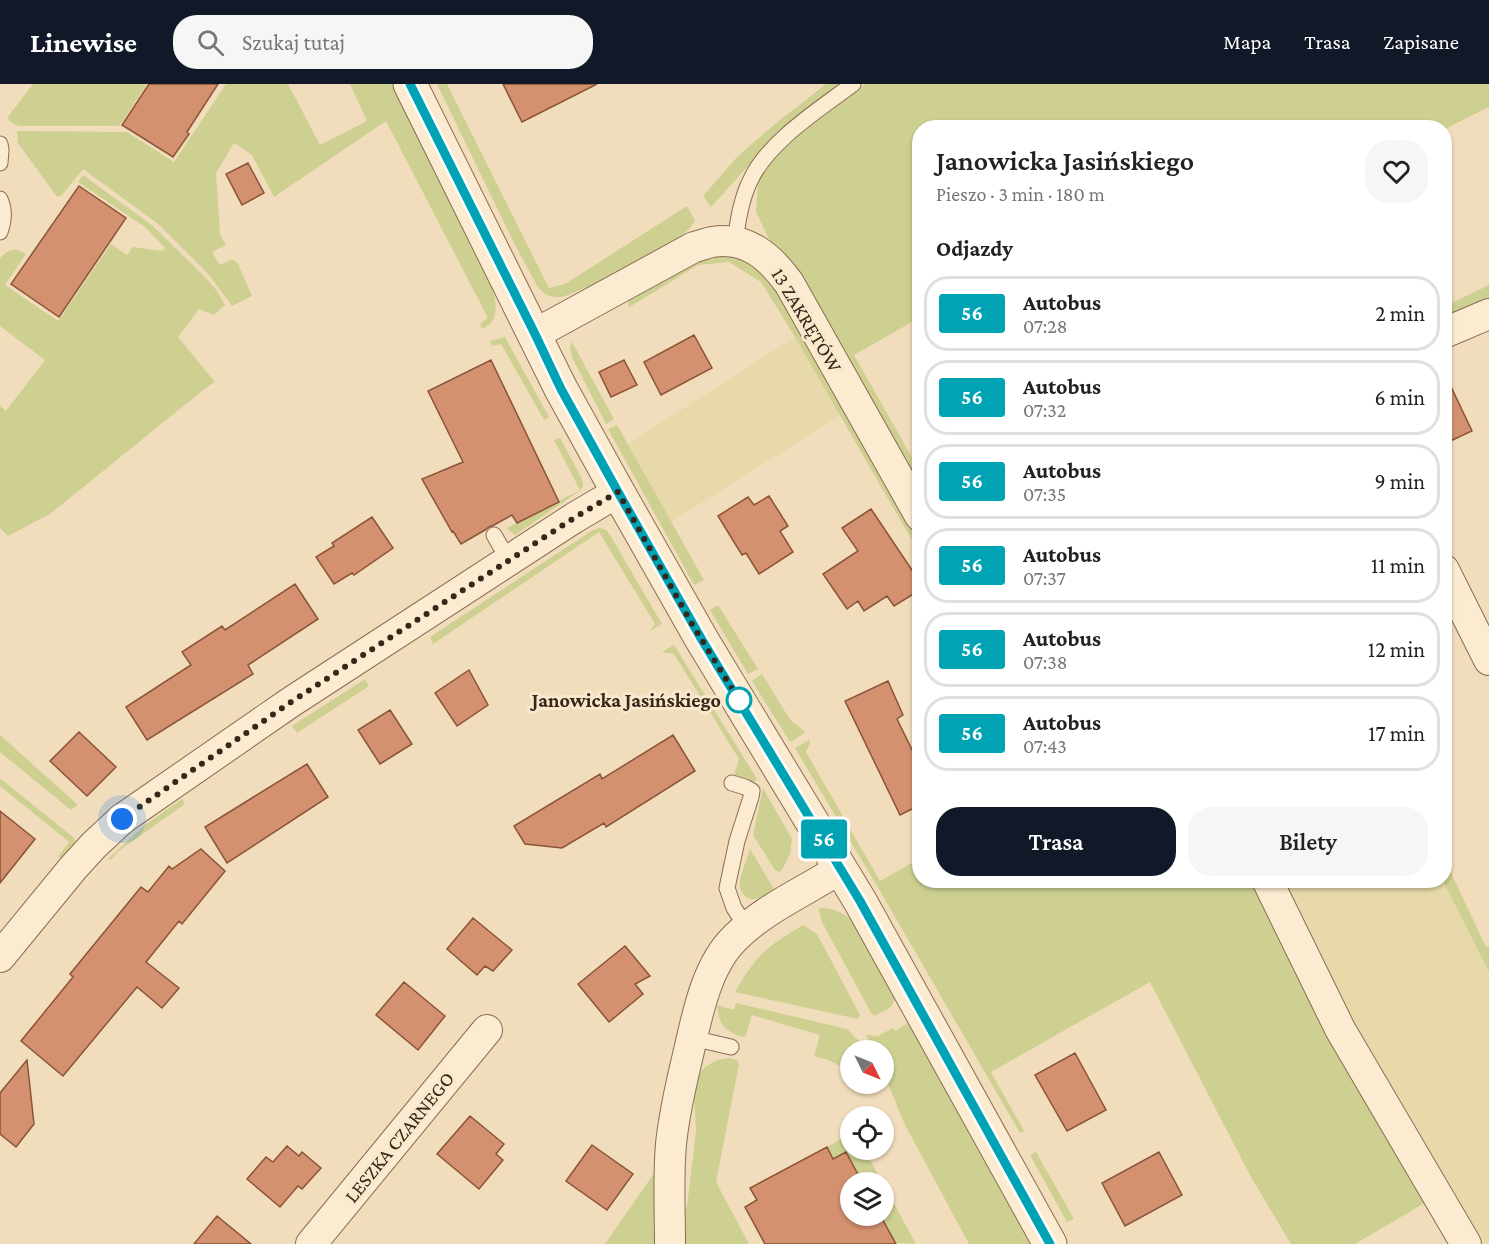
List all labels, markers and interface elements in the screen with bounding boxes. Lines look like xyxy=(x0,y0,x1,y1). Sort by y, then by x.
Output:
search box xyxy=(173,15,593,69)
icon: search xyxy=(194,26,227,59)
text: Linewise xyxy=(30,27,137,58)
text: Szukaj tutaj xyxy=(242,30,345,55)
text: Mapa xyxy=(1223,30,1271,54)
text: Trasa xyxy=(1304,30,1350,54)
text: Zapisane xyxy=(1383,30,1459,54)
button: heart xyxy=(1365,140,1428,203)
text: Janowicka Jasińskiego xyxy=(936,145,1194,176)
text: Pieszo · 3 min · 180 m xyxy=(936,183,1105,205)
text: Odjazdy xyxy=(936,236,1013,261)
street label: 13 ZAKRĘTÓW xyxy=(767,264,847,377)
text: Autobus xyxy=(1023,290,1101,315)
text: 56 xyxy=(961,301,983,325)
text: 2 min xyxy=(1375,301,1425,326)
text: 07:28 xyxy=(1023,315,1068,337)
text: Autobus xyxy=(1023,374,1101,399)
text: 56 xyxy=(961,385,983,409)
text: 6 min xyxy=(1374,385,1425,410)
text: 07:32 xyxy=(1023,399,1066,421)
text: Autobus xyxy=(1023,458,1101,483)
text: 56 xyxy=(961,469,983,493)
text: 9 min xyxy=(1374,469,1425,494)
text: 07:35 xyxy=(1023,483,1066,505)
text: Autobus xyxy=(1023,542,1101,567)
text: 56 xyxy=(961,553,983,577)
text: 11 min xyxy=(1371,553,1425,578)
text: 07:37 xyxy=(1023,567,1066,589)
text: Autobus xyxy=(1023,626,1101,651)
text: 56 xyxy=(961,637,983,661)
text: 12 min xyxy=(1368,637,1425,662)
text: 07:38 xyxy=(1023,651,1068,673)
marker: Janowicka Jasińskiego xyxy=(726,687,752,713)
place label: Janowicka Jasińskiego xyxy=(530,689,721,711)
text: Autobus xyxy=(1023,710,1101,735)
text: 56 xyxy=(961,721,983,745)
text: 17 min xyxy=(1368,721,1425,746)
text: 07:43 xyxy=(1023,735,1067,757)
your location xyxy=(107,804,137,834)
button: Trasa xyxy=(936,807,1176,876)
button: Bilety xyxy=(1188,807,1428,876)
line badge: 56 xyxy=(797,820,851,858)
text: 56 xyxy=(813,827,835,851)
north arrow xyxy=(840,1040,894,1094)
map controls xyxy=(840,1040,894,1226)
street label: LESZKA CZARNEGO xyxy=(340,1067,458,1207)
button: locate xyxy=(840,1106,894,1160)
button: layers xyxy=(840,1172,894,1226)

